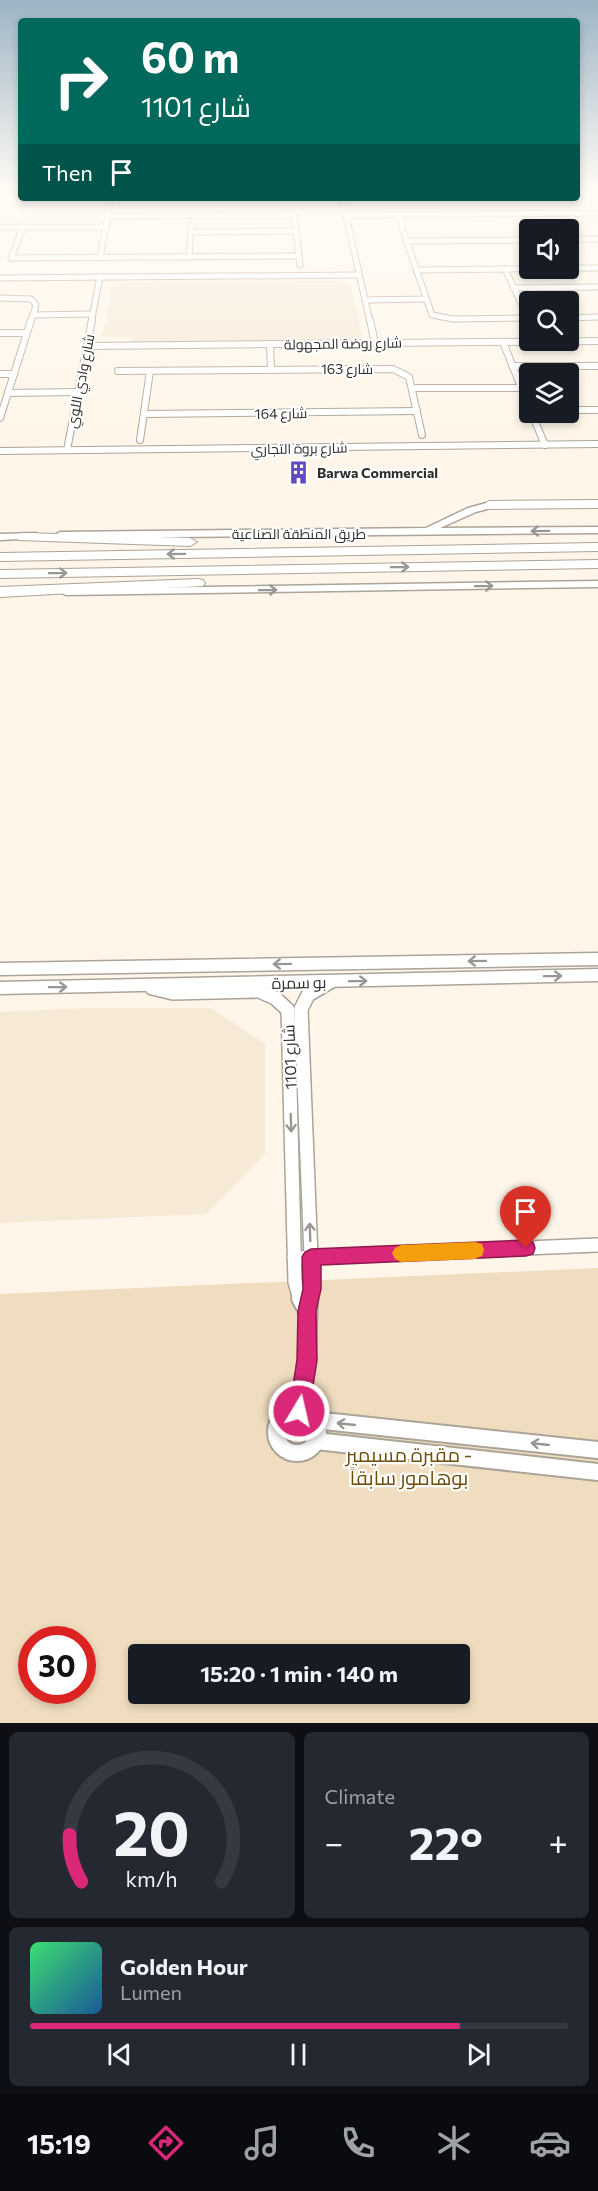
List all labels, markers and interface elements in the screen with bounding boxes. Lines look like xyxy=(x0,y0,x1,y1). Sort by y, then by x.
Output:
text: 60 m xyxy=(141,30,240,82)
icon: right xyxy=(42,42,120,120)
text: شارع 1101 xyxy=(141,90,251,123)
icon: arrive xyxy=(105,156,138,189)
text: Then xyxy=(42,159,93,186)
map controls xyxy=(519,219,579,423)
button: sound xyxy=(519,219,579,279)
button: search xyxy=(519,291,579,351)
street label: شارع وادي اللوي xyxy=(63,332,101,430)
street label: شارع روضة المجهولة xyxy=(284,333,402,354)
street label: شارع 163 xyxy=(321,360,373,378)
button: layers xyxy=(519,363,579,423)
street label: شارع 164 xyxy=(255,404,308,423)
street label: شارع بروة التجاري xyxy=(250,439,348,461)
building icon: Barwa Commercial xyxy=(286,459,312,485)
place label: Barwa Commercial xyxy=(317,464,438,481)
street label: طريق المنطقة الصناعية xyxy=(232,525,366,543)
one-way arrow xyxy=(530,525,550,537)
one-way arrow xyxy=(167,548,187,560)
one-way arrow xyxy=(390,562,410,573)
one-way arrow xyxy=(48,567,68,579)
one-way arrow xyxy=(474,580,494,592)
one-way arrow xyxy=(258,584,278,596)
one-way arrow xyxy=(467,955,487,966)
one-way arrow xyxy=(272,958,292,970)
one-way arrow xyxy=(543,971,563,982)
street label: بو سمرة xyxy=(271,972,327,993)
one-way arrow xyxy=(348,975,368,987)
one-way arrow xyxy=(48,981,68,992)
street label: شارع 1101 xyxy=(278,1024,303,1090)
one-way arrow xyxy=(285,1113,296,1133)
pin xyxy=(500,1186,551,1248)
icon: arrive xyxy=(509,1195,542,1228)
one-way arrow xyxy=(304,1222,316,1242)
position arrow xyxy=(267,1379,331,1443)
one-way arrow xyxy=(336,1418,356,1429)
one-way arrow xyxy=(530,1438,550,1449)
park label: مقبرة مسيمير - بوهامور سابقاً xyxy=(345,1442,472,1490)
speed limit sign: 30 xyxy=(18,1626,96,1704)
text: 15:20 · 1 min · 140 m xyxy=(200,1660,398,1687)
text: Climate xyxy=(325,1784,395,1808)
text: 20 xyxy=(113,1793,190,1869)
text: 22° xyxy=(409,1814,483,1869)
text: − xyxy=(325,1821,343,1862)
text: + xyxy=(549,1821,568,1862)
text: km/h xyxy=(126,1865,178,1891)
text: Golden Hour xyxy=(120,1953,248,1980)
text: Lumen xyxy=(120,1980,182,2004)
icon: previous xyxy=(103,2038,136,2071)
icon: pause xyxy=(282,2038,315,2071)
icon: next xyxy=(462,2038,495,2071)
icon: directions xyxy=(145,2122,187,2164)
icon: music xyxy=(241,2122,283,2164)
icon: phone xyxy=(337,2122,379,2164)
icon: climate xyxy=(433,2122,475,2164)
icon: car xyxy=(529,2122,571,2164)
text: 15:19 xyxy=(27,2127,91,2160)

